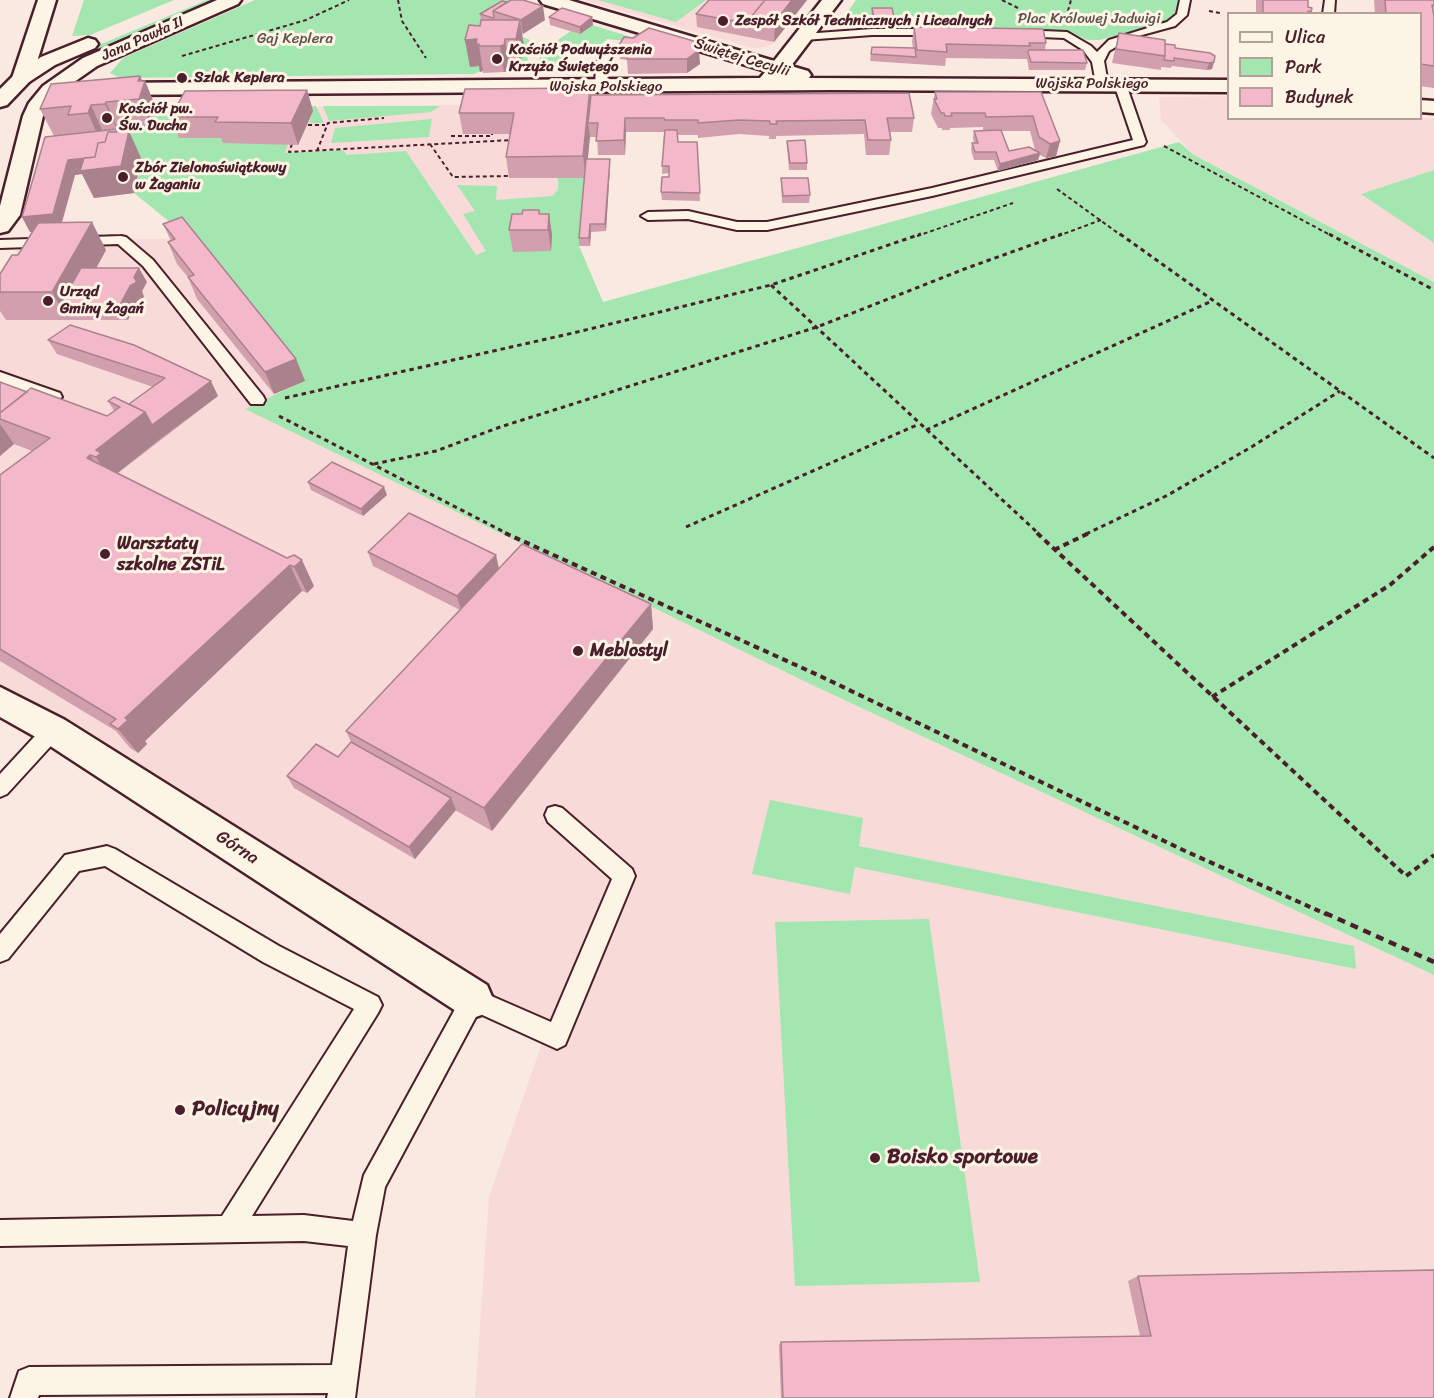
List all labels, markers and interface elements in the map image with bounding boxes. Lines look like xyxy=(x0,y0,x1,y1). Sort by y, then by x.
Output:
park label: Plac Królowej Jadwigi xyxy=(1018,10,1160,28)
place label: Zespół Szkół Technicznych i Licealnych xyxy=(735,12,993,30)
legend xyxy=(1227,12,1422,120)
street label: Jana Pawła II xyxy=(99,13,187,65)
marker: Zespół Szkół Technicznych i Licealnych xyxy=(716,14,730,28)
text: Ulica xyxy=(1285,21,1325,53)
park label: Gaj Keplera xyxy=(257,30,333,48)
street label: Świętej Cecylii xyxy=(692,35,792,81)
place label: Kościół Podwyższenia Krzyża Świętego xyxy=(509,41,652,76)
text: Park xyxy=(1285,51,1322,83)
marker: Kościół Podwyższenia Krzyża Świętego xyxy=(490,52,504,66)
place label: Szlak Keplera xyxy=(194,69,285,87)
marker: Szlak Keplera xyxy=(175,71,189,85)
street label: Wojska Polskiego xyxy=(1036,75,1148,93)
street label: Wojska Polskiego xyxy=(550,78,662,96)
text: Budynek xyxy=(1285,81,1353,113)
place label: Kościół pw. Św. Ducha xyxy=(119,100,194,135)
marker: Kościół pw. Św. Ducha xyxy=(100,111,114,125)
place label: Zbór Zielonoświątkowy w Żaganiu xyxy=(135,159,286,194)
marker: Zbór Zielonoświątkowy w Żaganiu xyxy=(116,170,130,184)
place label: Urząd Gminy Żagań xyxy=(60,283,144,318)
marker: Urząd Gminy Żagań xyxy=(41,294,55,308)
place label: Warsztaty szkolne ZSTiL xyxy=(117,533,224,576)
marker: Warsztaty szkolne ZSTiL xyxy=(98,547,112,561)
place label: Meblostyl xyxy=(590,640,668,662)
marker: Meblostyl xyxy=(571,644,585,658)
street label: Górna xyxy=(212,826,262,870)
place label: Policyjny xyxy=(192,1097,279,1123)
marker: Policyjny xyxy=(173,1103,187,1117)
place label: Boisko sportowe xyxy=(887,1145,1038,1171)
marker: Boisko sportowe xyxy=(868,1151,882,1165)

